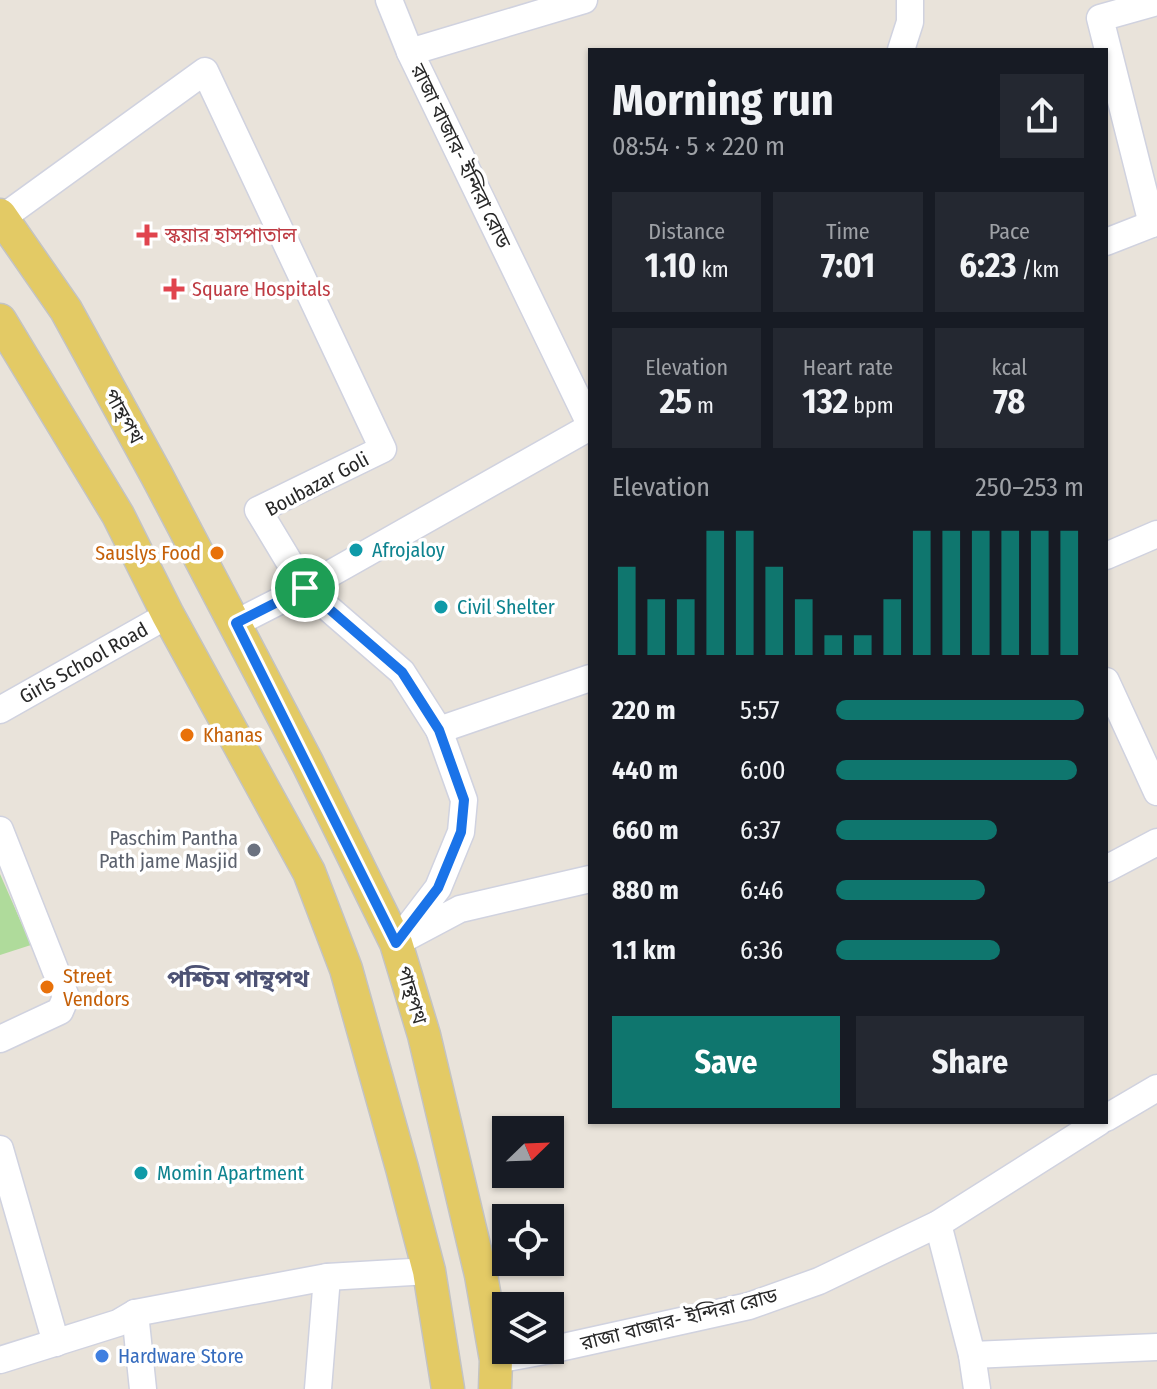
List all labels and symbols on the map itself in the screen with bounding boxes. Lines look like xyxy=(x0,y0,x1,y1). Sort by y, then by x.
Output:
street label: রাজা বাজার- ইন্দিরা রোড xyxy=(406,59,516,253)
place label: স্কয়ার হাসপাতাল xyxy=(164,223,297,247)
marker: স্কয়ার হাসপাতাল xyxy=(136,224,158,246)
place label: Square Hospitals xyxy=(192,277,331,301)
marker: Square Hospitals xyxy=(163,278,185,300)
street label: পান্থপথ xyxy=(99,384,149,449)
street label: Boubazar Goli xyxy=(261,447,373,521)
place label: Afrojaloy xyxy=(372,538,445,562)
place label: Sauslys Food xyxy=(95,541,201,565)
marker: Afrojaloy xyxy=(347,541,365,559)
marker: Sauslys Food xyxy=(208,544,226,562)
pin xyxy=(271,554,339,622)
place label: Civil Shelter xyxy=(457,595,555,619)
marker: Civil Shelter xyxy=(432,598,450,616)
street label: Girls School Road xyxy=(15,617,152,709)
place label: Khanas xyxy=(203,723,263,747)
marker: Khanas xyxy=(178,726,196,744)
place label: Paschim Pantha Path jame Masjid xyxy=(99,826,238,873)
marker: Paschim Pantha Path jame Masjid xyxy=(245,841,263,859)
street label: পান্থপথ xyxy=(392,963,432,1028)
place label: Street Vendors xyxy=(63,964,130,1011)
district label: পশ্চিম পান্থপথ xyxy=(167,965,310,993)
marker: Street Vendors xyxy=(38,978,56,996)
north arrow xyxy=(492,1116,564,1188)
place label: Momin Apartment xyxy=(157,1161,304,1185)
marker: Momin Apartment xyxy=(132,1164,150,1182)
street label: রাজা বাজার- ইন্দিরা রোড xyxy=(577,1283,781,1355)
place label: Hardware Store xyxy=(118,1344,244,1368)
marker: Hardware Store xyxy=(93,1347,111,1365)

